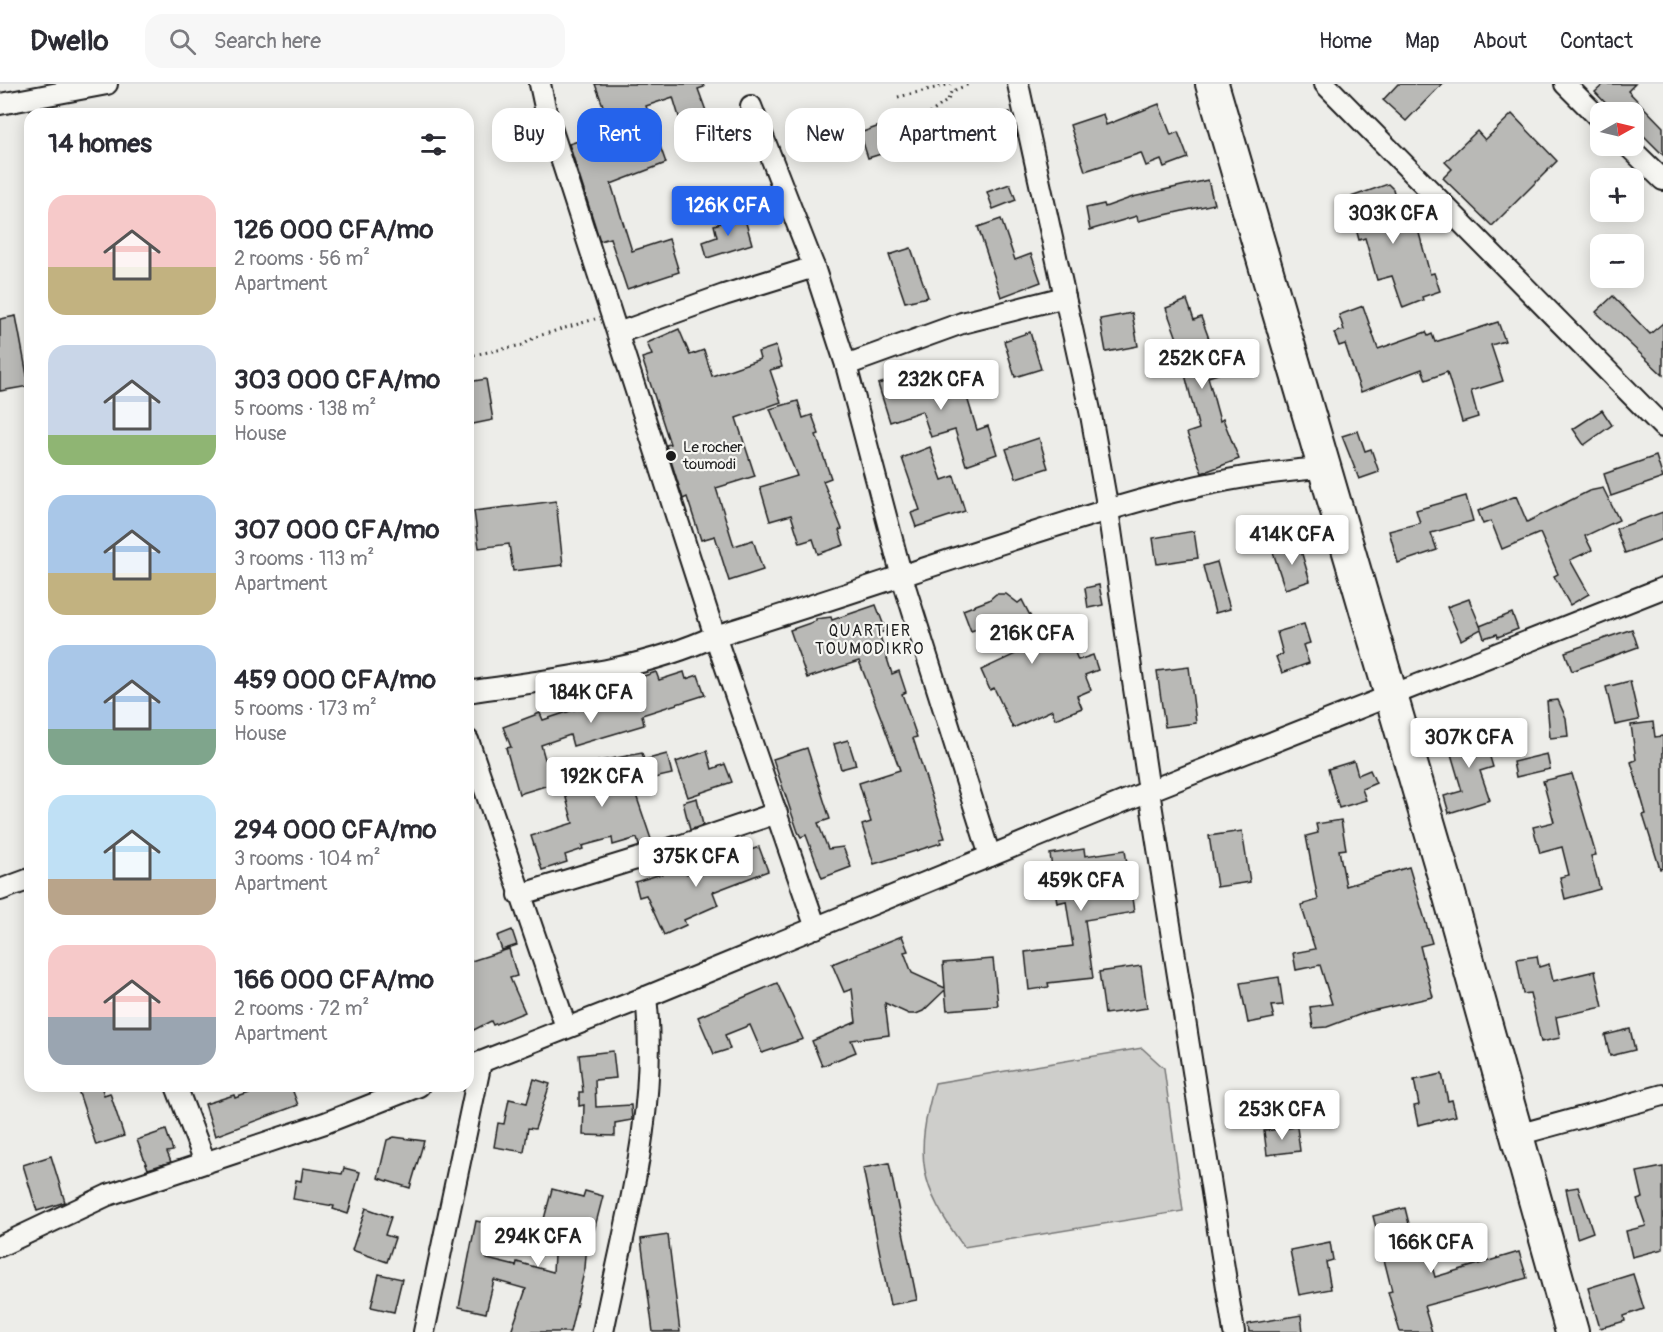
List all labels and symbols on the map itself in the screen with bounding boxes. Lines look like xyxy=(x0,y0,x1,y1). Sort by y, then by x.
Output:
north arrow xyxy=(1590,102,1644,156)
pin: 126K CFA xyxy=(666,186,790,237)
pin: 303K CFA xyxy=(1331,194,1455,245)
pin: 252K CFA xyxy=(1140,339,1264,390)
pin: 232K CFA xyxy=(879,360,1003,411)
place label: Le rocher toumodi xyxy=(682,438,743,474)
marker: Le rocher toumodi xyxy=(664,449,678,463)
pin: 414K CFA xyxy=(1230,515,1354,566)
pin: 216K CFA xyxy=(970,614,1094,665)
district label: QUARTIER TOUMODIKRO xyxy=(815,621,925,659)
pin: 184K CFA xyxy=(529,673,653,724)
pin: 307K CFA xyxy=(1407,718,1531,769)
pin: 192K CFA xyxy=(540,757,664,808)
pin: 375K CFA xyxy=(634,837,758,888)
pin: 459K CFA xyxy=(1019,861,1143,912)
pin: 253K CFA xyxy=(1220,1090,1344,1141)
pin: 294K CFA xyxy=(476,1217,600,1268)
pin: 166K CFA xyxy=(1369,1223,1493,1274)

